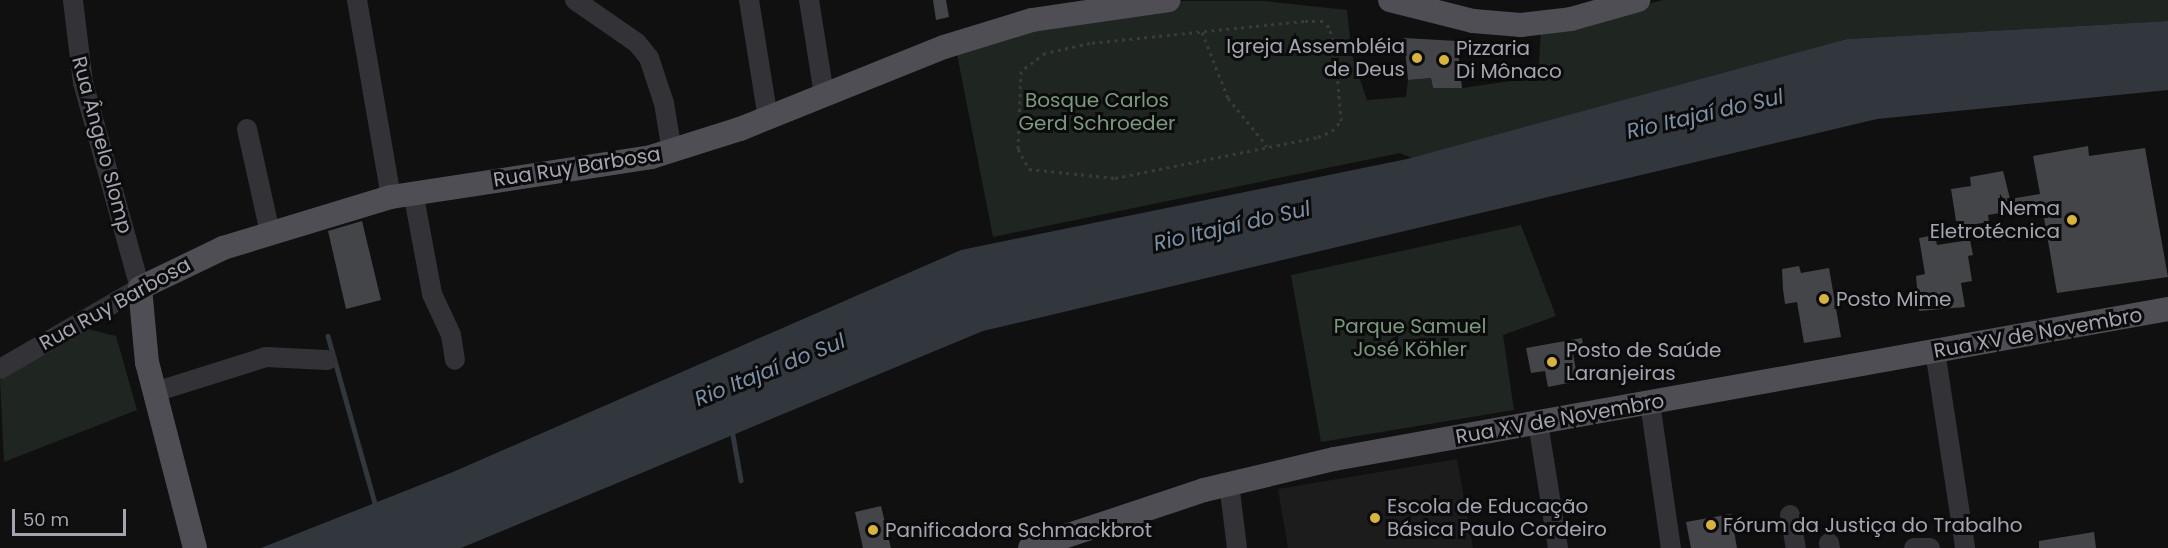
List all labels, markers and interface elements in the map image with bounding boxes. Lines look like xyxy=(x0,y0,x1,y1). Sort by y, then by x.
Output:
place label: Igreja Assembléia de Deus xyxy=(1226,34,1405,81)
place label: Pizzaria Di Mônaco xyxy=(1456,36,1562,83)
marker: Igreja Assembléia de Deus xyxy=(1410,51,1424,65)
marker: Pizzaria Di Mônaco xyxy=(1437,53,1451,67)
street label: Rua Ângelo Slomp xyxy=(67,54,137,236)
water label: Rio Itajaí do Sul xyxy=(1624,84,1786,144)
park label: Bosque Carlos Gerd Schroeder xyxy=(1019,89,1175,136)
street label: Rua Ruy Barbosa xyxy=(492,142,662,192)
water label: Rio Itajaí do Sul xyxy=(1151,196,1313,256)
place label: Nema Eletrotécnica xyxy=(1930,196,2060,243)
marker: Nema Eletrotécnica xyxy=(2065,213,2079,227)
street label: Rua Ruy Barbosa xyxy=(35,253,195,355)
place label: Posto Mime xyxy=(1836,287,1951,311)
marker: Posto Mime xyxy=(1817,292,1831,306)
street label: Rua XV de Novembro xyxy=(1932,303,2144,363)
park label: Parque Samuel José Köhler xyxy=(1334,315,1486,362)
water label: Rio Itajaí do Sul xyxy=(691,328,849,412)
place label: Posto de Saúde Laranjeiras xyxy=(1566,338,1721,385)
marker: Posto de Saúde Laranjeiras xyxy=(1543,353,1561,371)
street label: Rua XV de Novembro xyxy=(1454,389,1666,449)
place label: Escola de Educação Básica Paulo Cordeiro xyxy=(1387,494,1607,541)
scale bar xyxy=(15,497,129,535)
text: 50 m xyxy=(23,507,69,532)
marker: Escola de Educação Básica Paulo Cordeiro xyxy=(1368,511,1382,525)
place label: Fórum da Justiça do Trabalho xyxy=(1723,513,2023,537)
place label: Panificadora Schmackbrot xyxy=(885,518,1152,542)
marker: Fórum da Justiça do Trabalho xyxy=(1704,518,1718,532)
marker: Panificadora Schmackbrot xyxy=(866,523,880,537)

